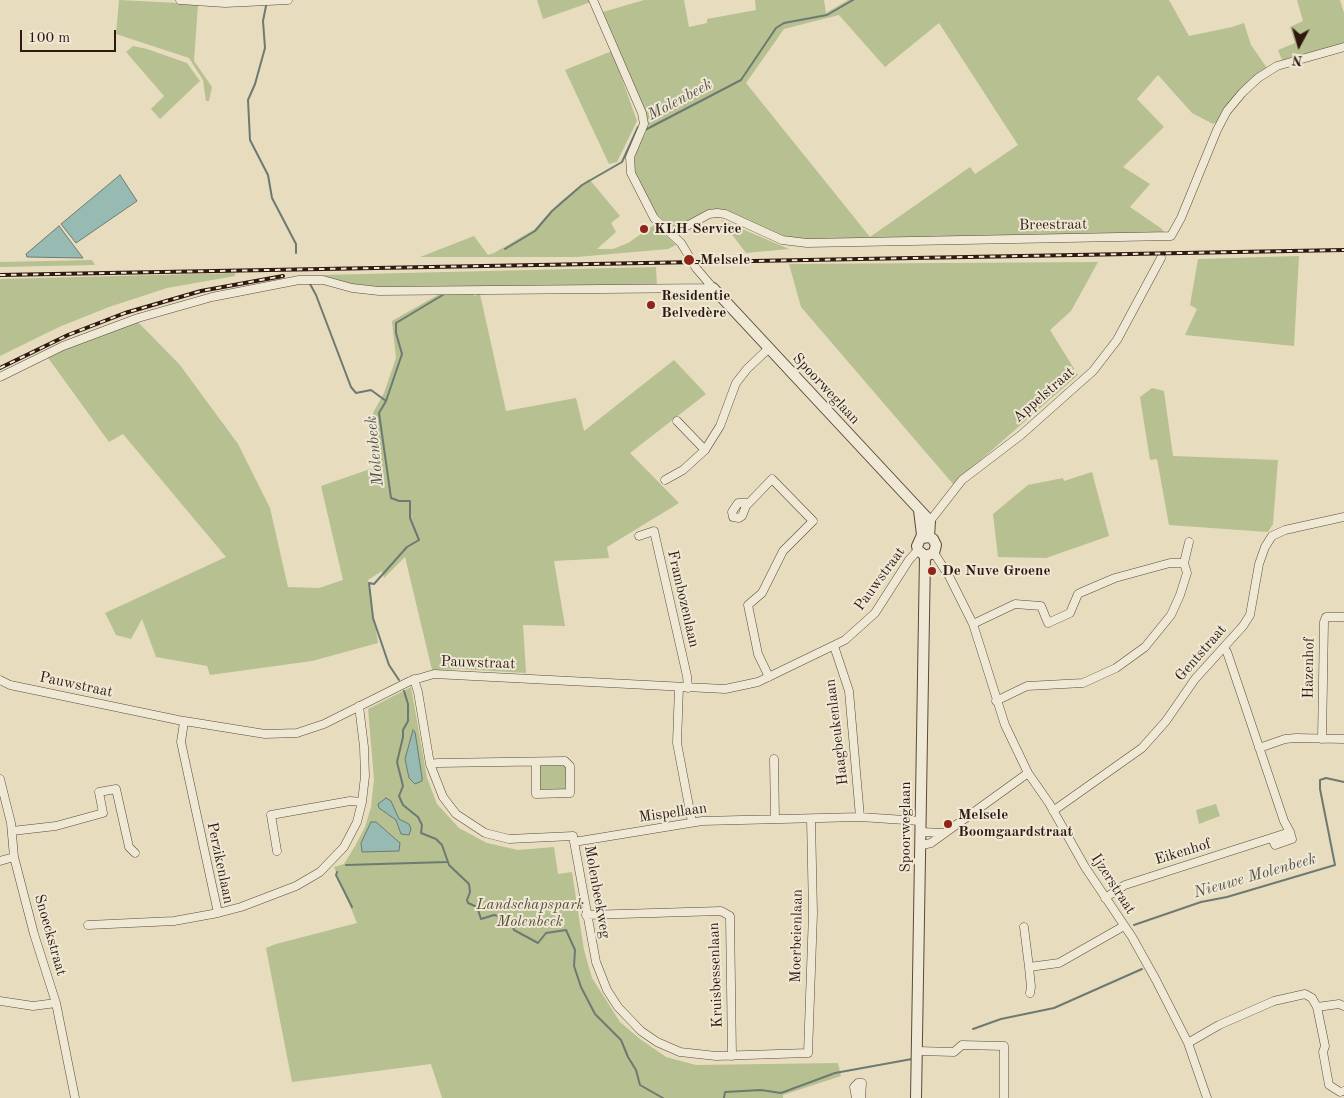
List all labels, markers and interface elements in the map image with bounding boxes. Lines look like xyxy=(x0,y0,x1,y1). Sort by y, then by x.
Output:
scale bar xyxy=(22,20,119,52)
north arrow xyxy=(1274,20,1324,70)
text: 100 m xyxy=(28,31,70,46)
text: N xyxy=(1291,52,1303,67)
water label: Molenbeek xyxy=(644,75,716,125)
street label: Breestraat xyxy=(1019,215,1087,235)
place label: KLH Service xyxy=(654,220,742,238)
marker: KLH Service xyxy=(638,223,650,235)
place label: Melsele xyxy=(700,251,750,269)
marker: Melsele xyxy=(682,253,696,267)
place label: Residentie Belvedère xyxy=(661,287,730,322)
marker: Residentie Belvedère xyxy=(645,299,657,311)
street label: Spoorweglaan xyxy=(788,350,864,428)
street label: Appelstraat xyxy=(1009,363,1079,427)
water label: Molenbeek xyxy=(362,415,388,487)
street label: Pauwstraat xyxy=(851,544,909,614)
street label: Frambozenlaan xyxy=(663,549,703,649)
place label: De Nuve Groene xyxy=(942,562,1051,580)
marker: De Nuve Groene xyxy=(926,565,938,577)
street label: Gentstraat xyxy=(1172,621,1230,685)
street label: Hazenhof xyxy=(1299,637,1319,699)
street label: Pauwstraat xyxy=(440,653,516,673)
street label: Pauwstraat xyxy=(38,668,114,702)
street label: Haagbeukenlaan xyxy=(822,678,852,786)
street label: Spoorweglaan xyxy=(897,782,915,872)
street label: Mispellaan xyxy=(638,799,708,827)
place label: Melsele Boomgaardstraat xyxy=(958,806,1073,841)
marker: Melsele Boomgaardstraat xyxy=(942,818,954,830)
street label: Perzikenlaan xyxy=(203,821,237,905)
street label: Eikenhof xyxy=(1153,835,1213,869)
street label: Molenbeekweg xyxy=(580,844,614,940)
water label: Nieuwe Molenbeek xyxy=(1191,849,1319,903)
street label: Ijzerstraat xyxy=(1087,850,1139,918)
street label: Moerbeienlaan xyxy=(787,889,807,983)
street label: Snoeckstraat xyxy=(30,892,70,978)
park label: Landschapspark Molenbeek xyxy=(476,896,584,931)
street label: Kruisbessenlaan xyxy=(705,922,727,1028)

